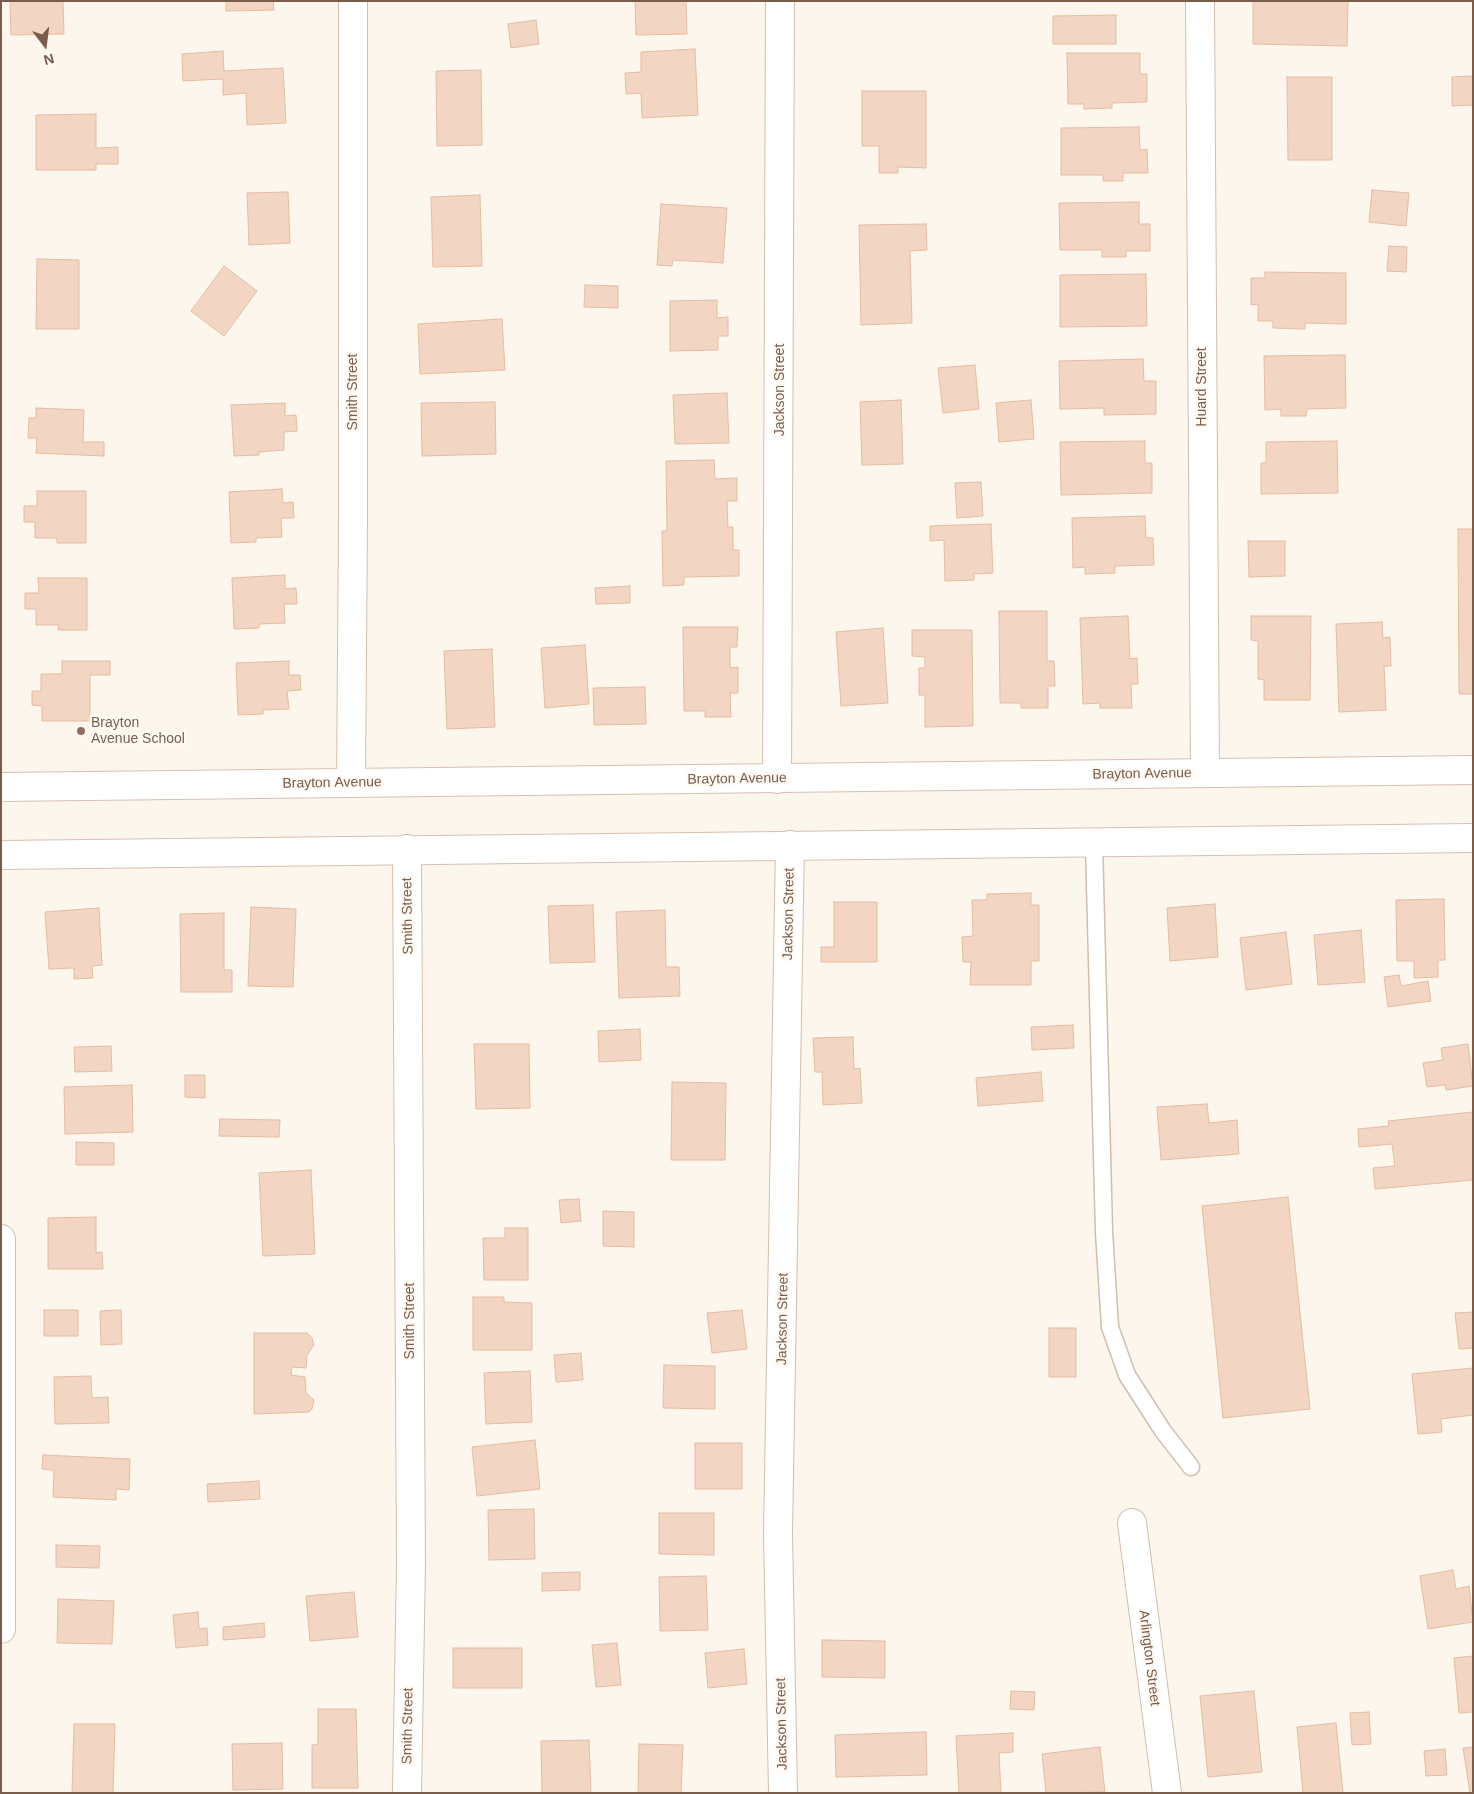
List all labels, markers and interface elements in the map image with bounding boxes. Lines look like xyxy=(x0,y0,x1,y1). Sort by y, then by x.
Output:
north arrow xyxy=(20,20,70,70)
text: N xyxy=(42,50,56,69)
street label: Jackson Street xyxy=(772,344,788,436)
street label: Huard Street xyxy=(1194,347,1210,427)
street label: Smith Street xyxy=(345,353,361,431)
place label: Brayton Avenue School xyxy=(91,715,185,748)
marker: Brayton Avenue School xyxy=(75,725,87,737)
street label: Brayton Avenue xyxy=(1092,765,1192,783)
street label: Brayton Avenue xyxy=(687,770,787,788)
street label: Brayton Avenue xyxy=(282,774,382,792)
street label: Jackson Street xyxy=(780,868,798,960)
street label: Smith Street xyxy=(399,877,417,955)
street label: Jackson Street xyxy=(774,1273,792,1365)
street label: Smith Street xyxy=(402,1282,418,1360)
street label: Arlington Street xyxy=(1135,1609,1163,1707)
street label: Jackson Street xyxy=(773,1678,791,1770)
street label: Smith Street xyxy=(399,1687,417,1765)

